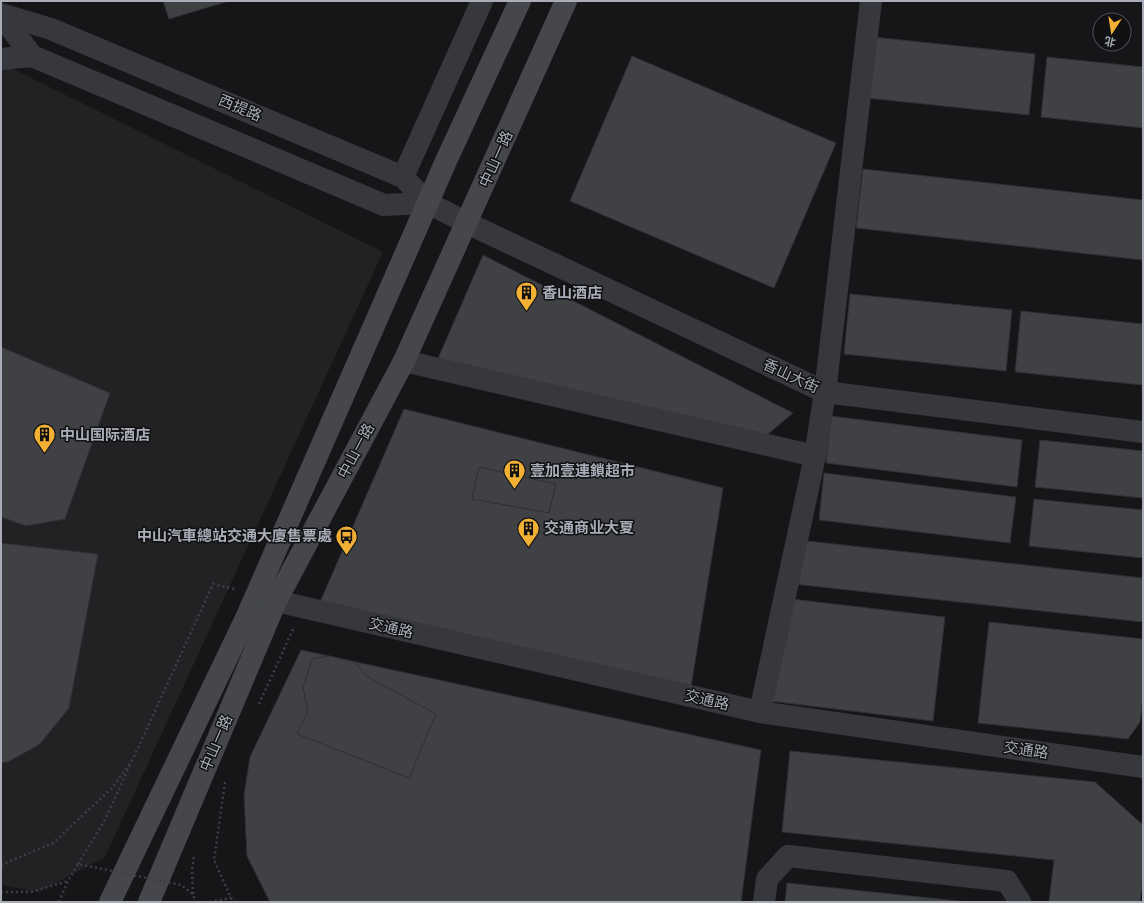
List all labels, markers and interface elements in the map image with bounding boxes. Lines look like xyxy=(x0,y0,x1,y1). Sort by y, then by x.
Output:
north arrow xyxy=(1092,12,1132,52)
text: 北 xyxy=(1103,33,1117,51)
street label: 西提路 xyxy=(215,88,265,127)
street label: 中山一路 xyxy=(473,127,518,191)
building icon: 香山酒店 xyxy=(514,280,540,313)
place label: 香山酒店 xyxy=(542,281,602,304)
street label: 香山大街 xyxy=(759,352,823,399)
street label: 中山一路 xyxy=(331,419,380,483)
building icon: 中山国际酒店 xyxy=(31,422,57,455)
place label: 中山国际酒店 xyxy=(60,423,150,446)
building icon: 壹加壹連鎖超市 xyxy=(501,458,527,491)
place label: 壹加壹連鎖超市 xyxy=(530,459,635,482)
building icon: 交通商业大夏 xyxy=(515,515,541,548)
place label: 交通商业大夏 xyxy=(544,516,634,539)
bus stop icon: 中山汽車總站交通大廈售票處 xyxy=(334,523,360,556)
place label: 中山汽車總站交通大廈售票處 xyxy=(137,524,332,547)
street label: 交通路 xyxy=(367,611,416,644)
street label: 交通路 xyxy=(683,683,732,716)
street label: 中山一路 xyxy=(193,711,238,775)
street label: 交通路 xyxy=(1002,735,1050,764)

